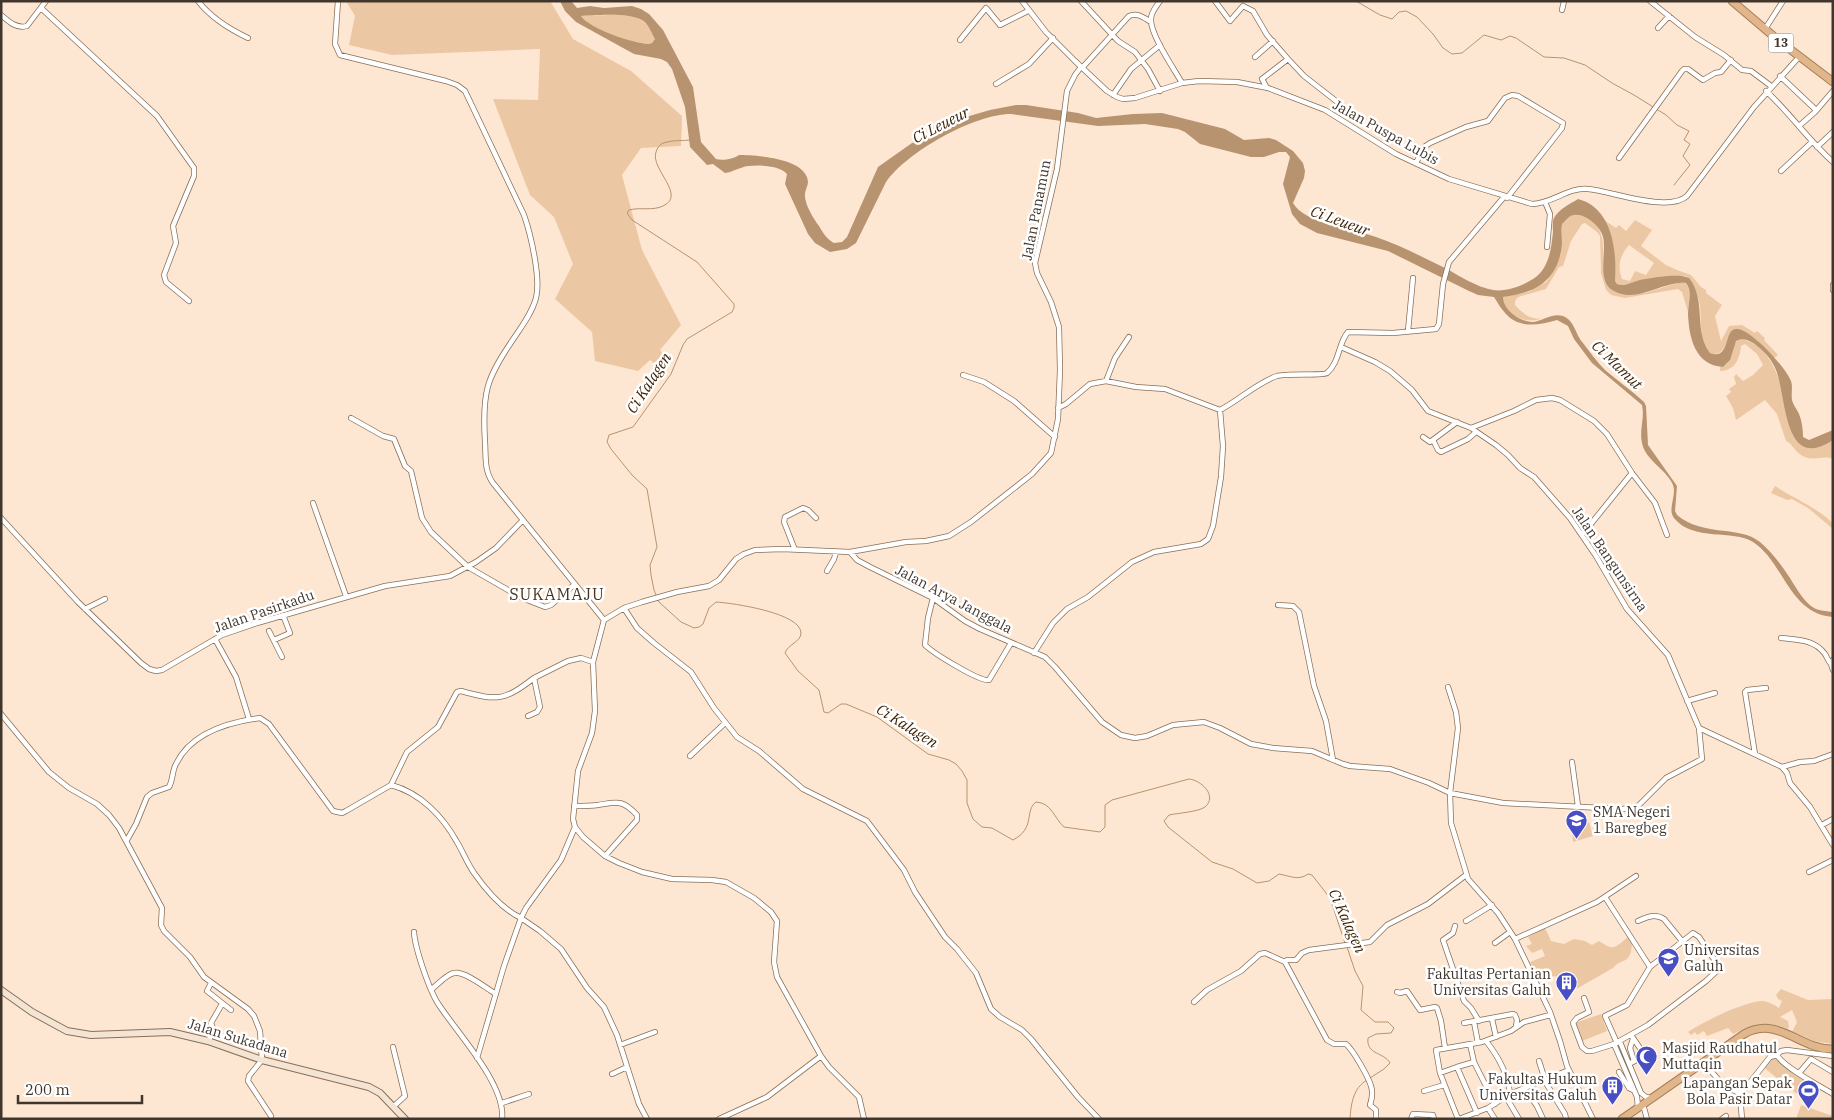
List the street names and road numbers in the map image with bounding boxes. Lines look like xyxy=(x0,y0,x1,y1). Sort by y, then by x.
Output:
road number: 13 xyxy=(1768,34,1794,52)
street label: Jalan Puspa Lubis xyxy=(1330,95,1442,169)
street label: Jalan Panamun xyxy=(1017,158,1055,262)
street label: Jalan Bangunsirna xyxy=(1568,503,1652,615)
street label: Jalan Arya Janggala xyxy=(892,561,1016,638)
street label: Jalan Pasirkadu xyxy=(212,585,317,637)
street label: Jalan Sukadana xyxy=(186,1014,290,1062)

